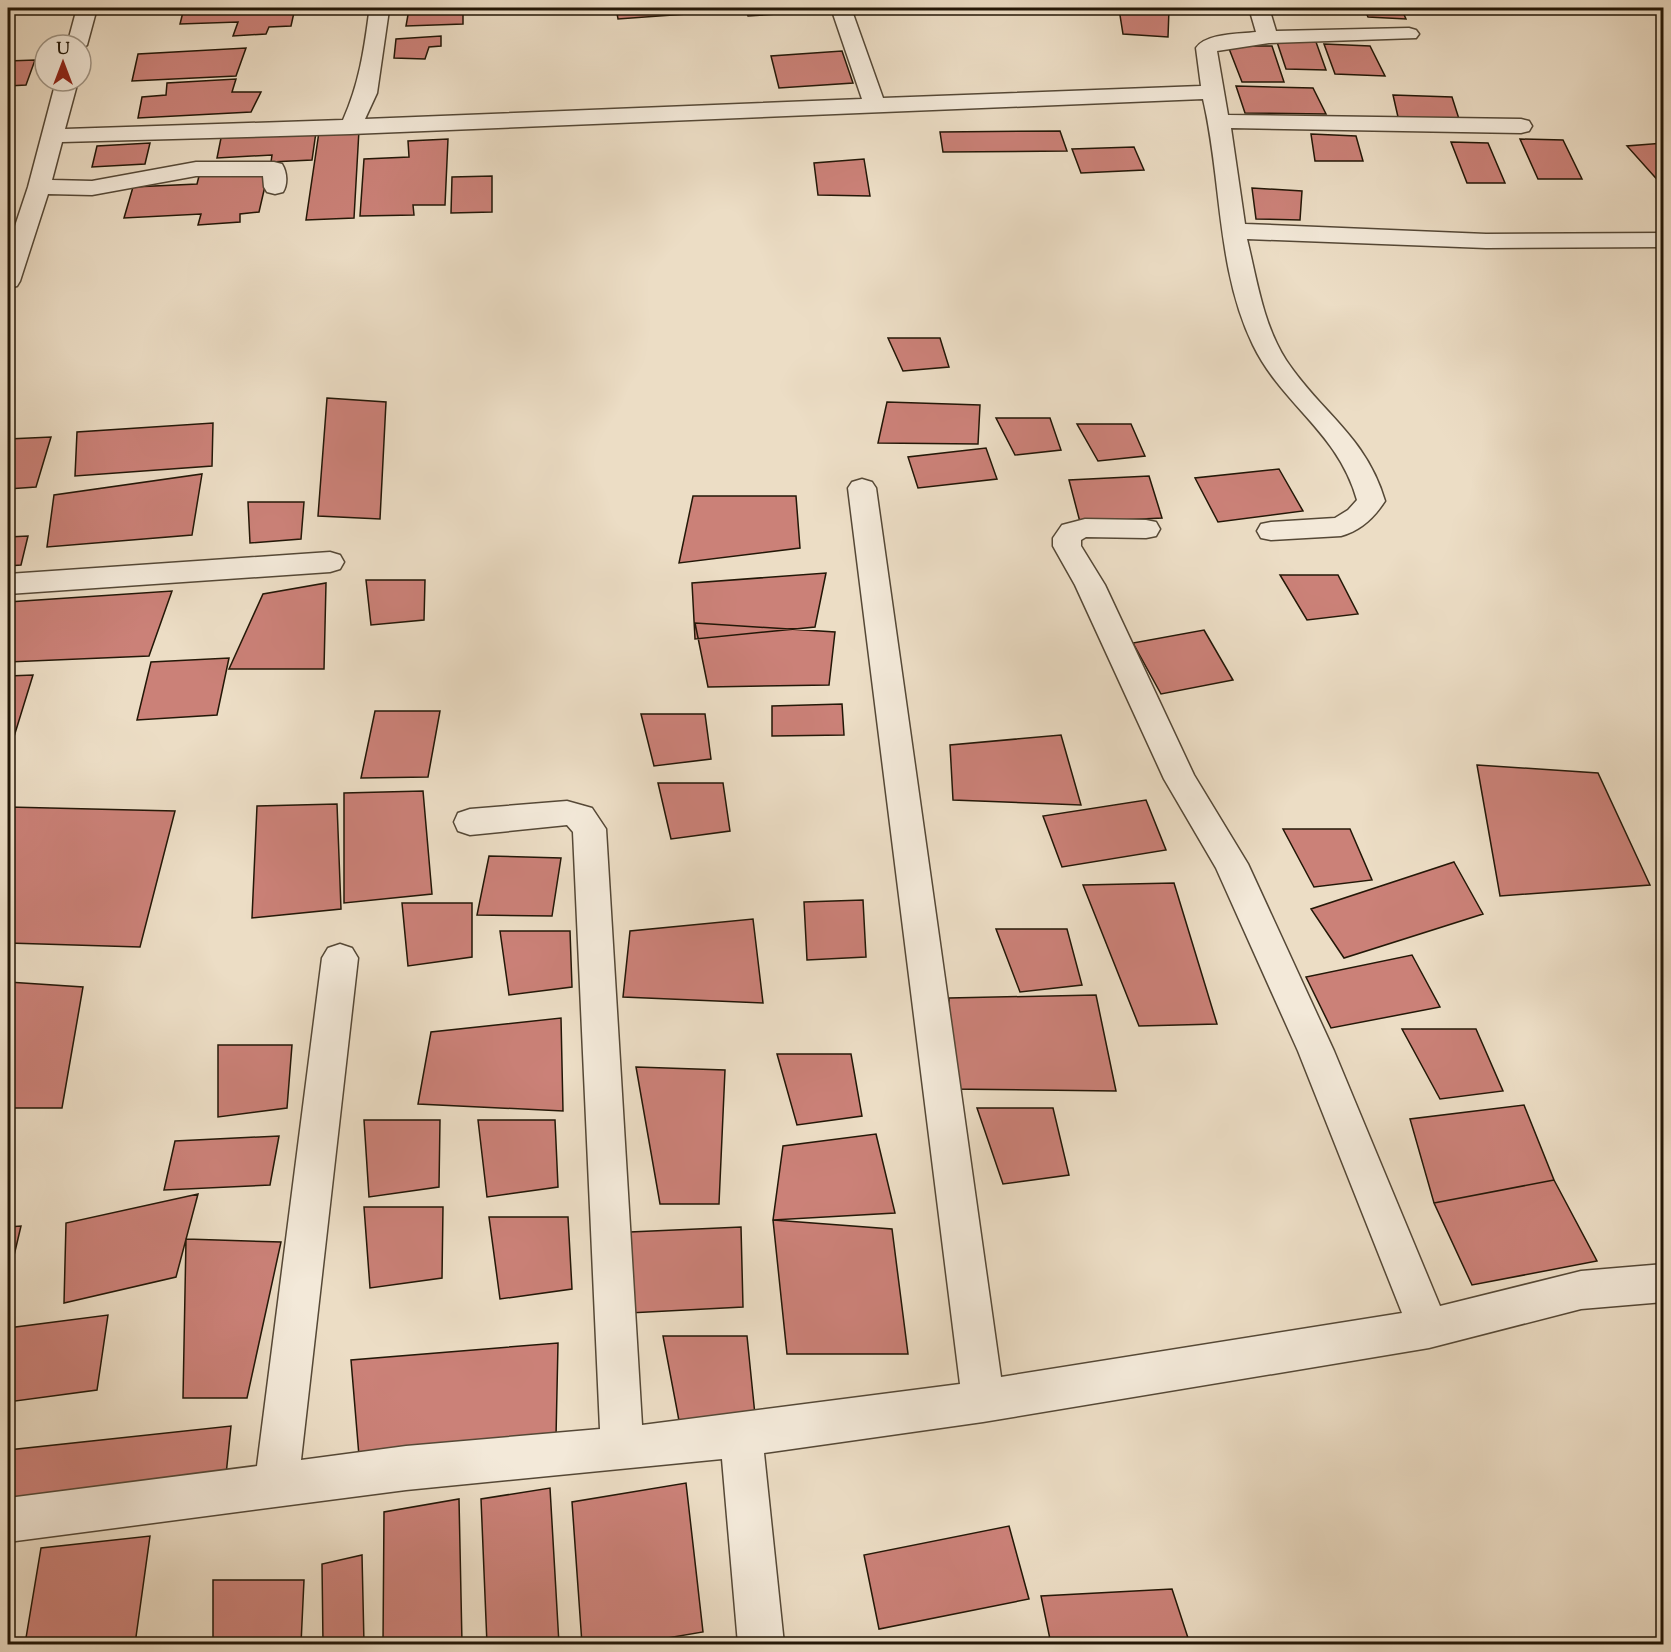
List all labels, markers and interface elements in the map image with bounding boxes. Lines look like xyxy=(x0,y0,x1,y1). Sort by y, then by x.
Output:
north arrow xyxy=(33,33,93,93)
text: U xyxy=(56,39,70,62)

